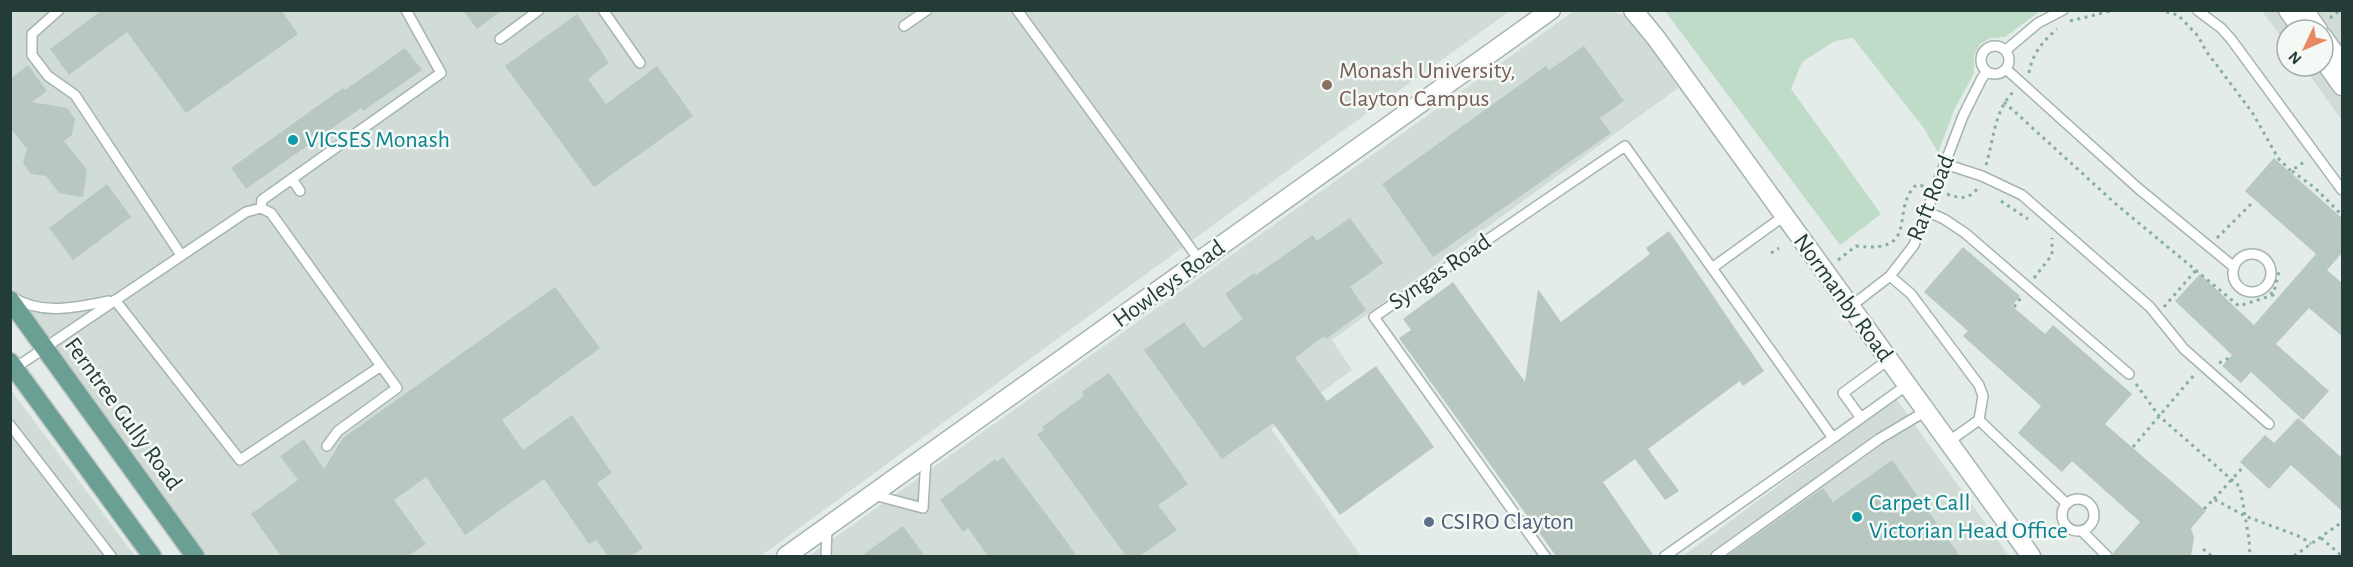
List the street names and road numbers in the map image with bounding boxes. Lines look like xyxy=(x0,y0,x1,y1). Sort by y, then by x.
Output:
street label: Raft Road xyxy=(1903,152,1959,244)
street label: Syngas Road xyxy=(1385,229,1495,315)
street label: Normanby Road xyxy=(1789,230,1897,366)
street label: Howleys Road xyxy=(1109,236,1229,332)
street label: Ferntree Gully Road xyxy=(60,333,186,495)

